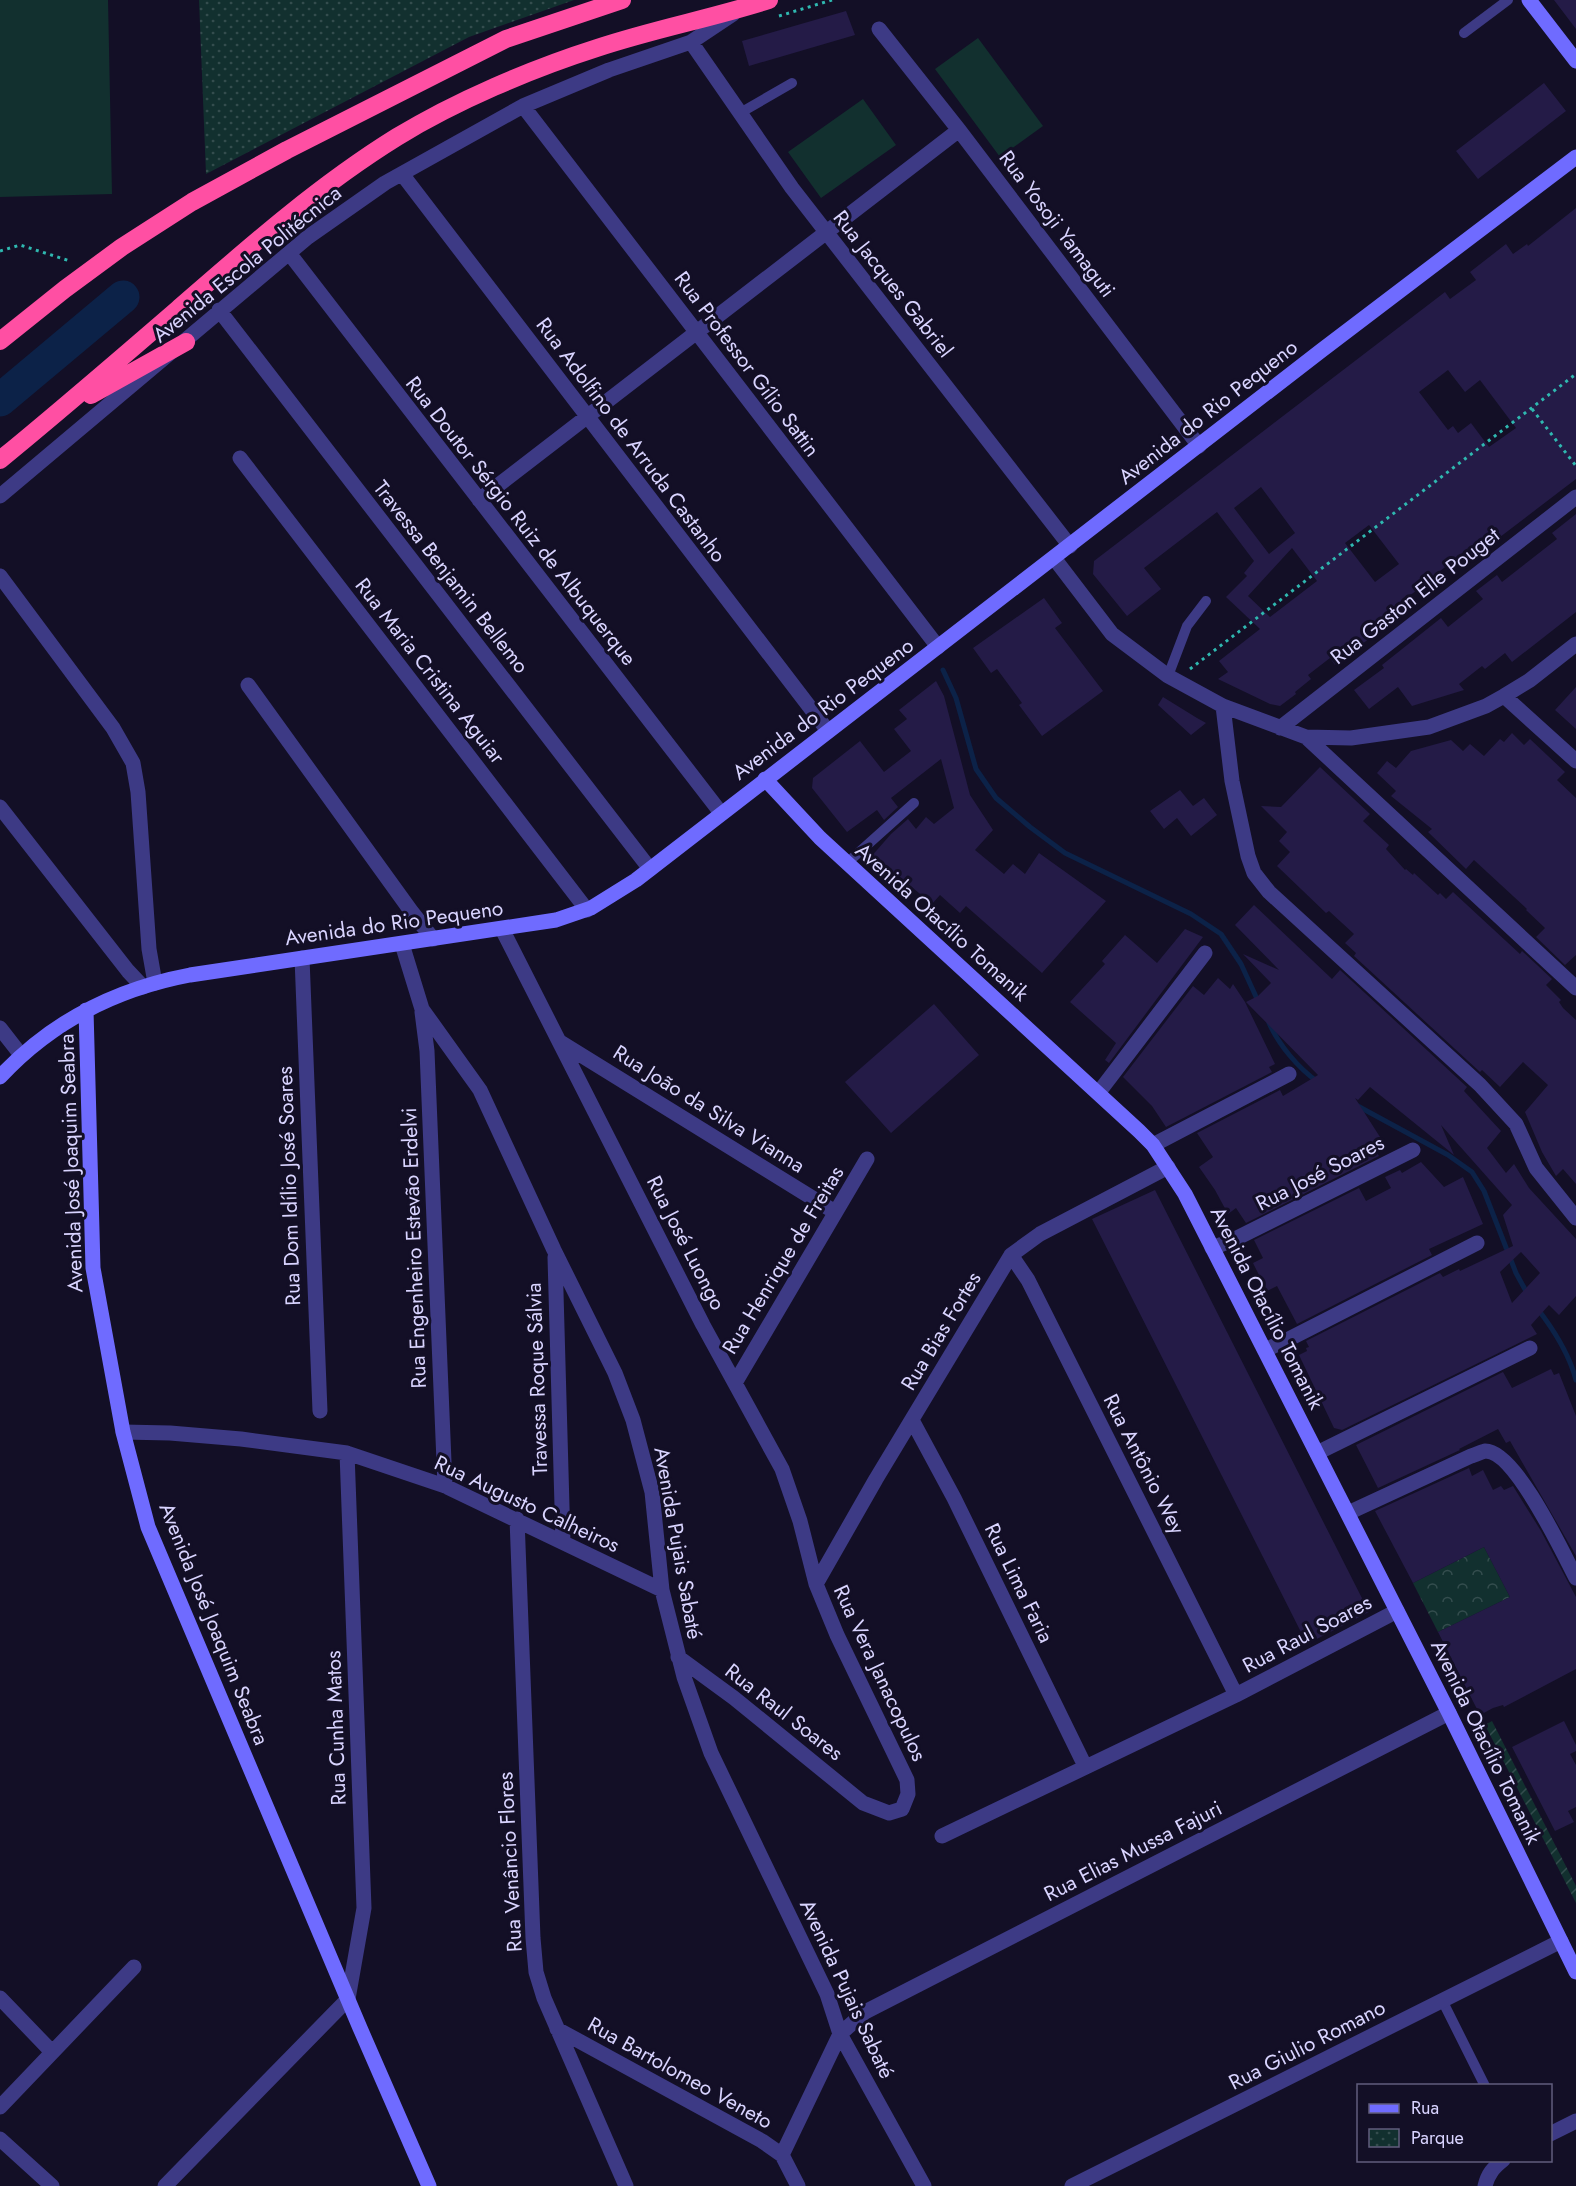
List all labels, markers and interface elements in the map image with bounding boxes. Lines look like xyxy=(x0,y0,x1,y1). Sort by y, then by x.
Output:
street label: Rua Yosoji Yamaguti xyxy=(992,144,1122,304)
street label: Avenida Escola Politécnica xyxy=(146,178,348,350)
street label: Rua Jacques Gabriel xyxy=(826,204,960,364)
street label: Rua Professor Gílio Sattin xyxy=(667,265,827,463)
street label: Rua Adolfino de Arruda Castanho xyxy=(529,311,733,569)
street label: Avenida do Rio Pequeno xyxy=(1112,332,1304,492)
street label: Rua Doutor Sérgio Ruiz de Albuquerque xyxy=(398,370,644,672)
street label: Travessa Benjamin Bellemo xyxy=(366,474,536,680)
street label: Rua Gaston Elle Pouget xyxy=(1324,520,1506,672)
street label: Rua Maria Cristina Aguiar xyxy=(348,572,513,771)
street label: Avenida do Rio Pequeno xyxy=(726,631,920,787)
street label: Avenida Otacílio Tomanik xyxy=(849,836,1036,1009)
street label: Avenida do Rio Pequeno xyxy=(283,893,505,953)
street label: Avenida José Joaquim Seabra xyxy=(51,1033,91,1293)
street label: Rua João da Silva Vianna xyxy=(607,1038,811,1180)
street label: Rua Dom Idílio José Soares xyxy=(270,1066,308,1306)
street label: Rua Engenheiro Estevão Erdelvi xyxy=(394,1107,434,1389)
street label: Rua José Soares xyxy=(1251,1128,1389,1218)
street label: Rua Henrique de Freitas xyxy=(715,1160,851,1360)
street label: Rua José Luongo xyxy=(639,1171,733,1315)
street label: Avenida Otacílio Tomanik xyxy=(1203,1201,1332,1415)
street label: Rua Bias Fortes xyxy=(894,1266,988,1396)
street label: Travessa Roque Sálvia xyxy=(519,1282,555,1476)
street label: Rua Antônio Wey xyxy=(1096,1389,1193,1540)
street label: Avenida Pujais Sabaté xyxy=(646,1445,710,1642)
street label: Rua Augusto Calheiros xyxy=(429,1448,625,1560)
street label: Avenida José Joaquim Seabra xyxy=(152,1498,276,1750)
street label: Rua Lima Faria xyxy=(977,1518,1061,1648)
street label: Rua Vera Janacopulos xyxy=(826,1580,934,1766)
street label: Rua Raul Soares xyxy=(1237,1587,1377,1681)
street label: Avenida Otacílio Tomanik xyxy=(1423,1635,1549,1850)
street label: Rua Cunha Matos xyxy=(318,1650,354,1806)
street label: Rua Raul Soares xyxy=(719,1656,849,1768)
street label: Rua Venâncio Flores xyxy=(490,1771,530,1953)
street label: Rua Elias Mussa Fajuri xyxy=(1039,1793,1227,1909)
street label: Avenida Pujais Sabaté xyxy=(792,1894,902,2084)
street label: Rua Giulio Romano xyxy=(1223,1993,1391,2097)
street label: Rua Bartolomeo Veneto xyxy=(582,2010,778,2136)
legend xyxy=(1357,2084,1552,2162)
text: Rua xyxy=(1411,2095,1439,2121)
text: Parque xyxy=(1411,2125,1464,2151)

